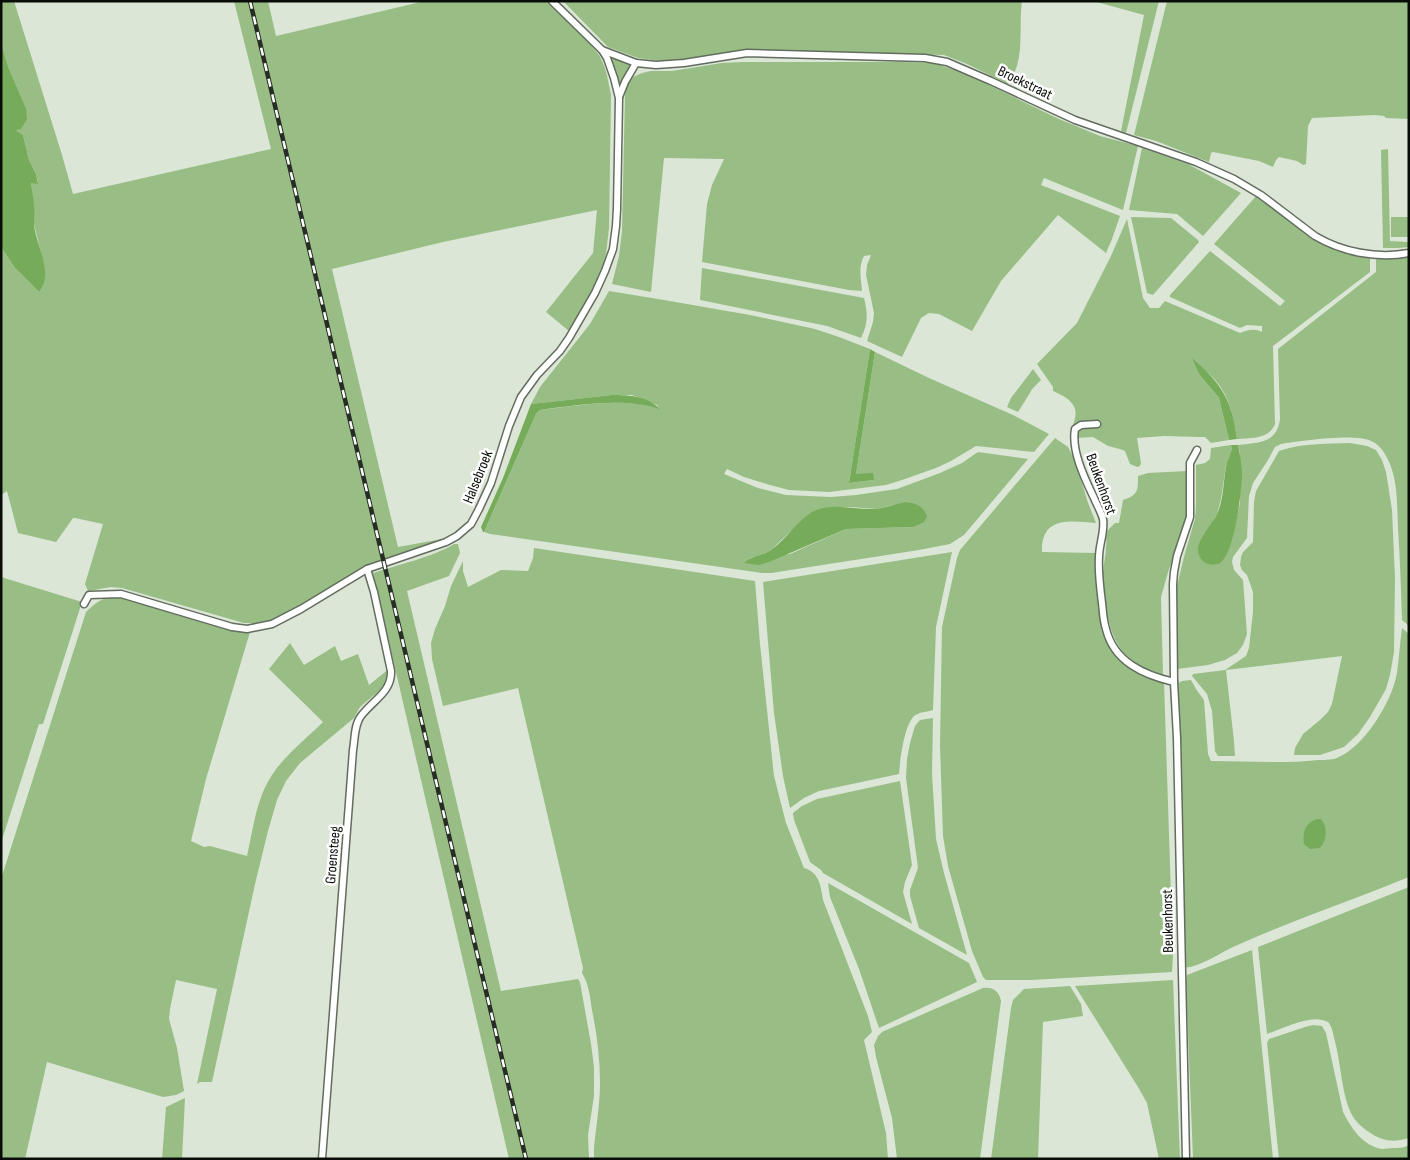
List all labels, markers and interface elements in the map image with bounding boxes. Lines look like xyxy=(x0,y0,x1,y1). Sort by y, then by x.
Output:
street label: Broekstraat xyxy=(994,62,1056,105)
street label: Halsebroek xyxy=(459,447,497,506)
street label: Beukenhorst xyxy=(1081,451,1121,518)
street label: Groensteeg xyxy=(321,825,345,885)
street label: Beukenhorst xyxy=(1158,889,1178,953)

